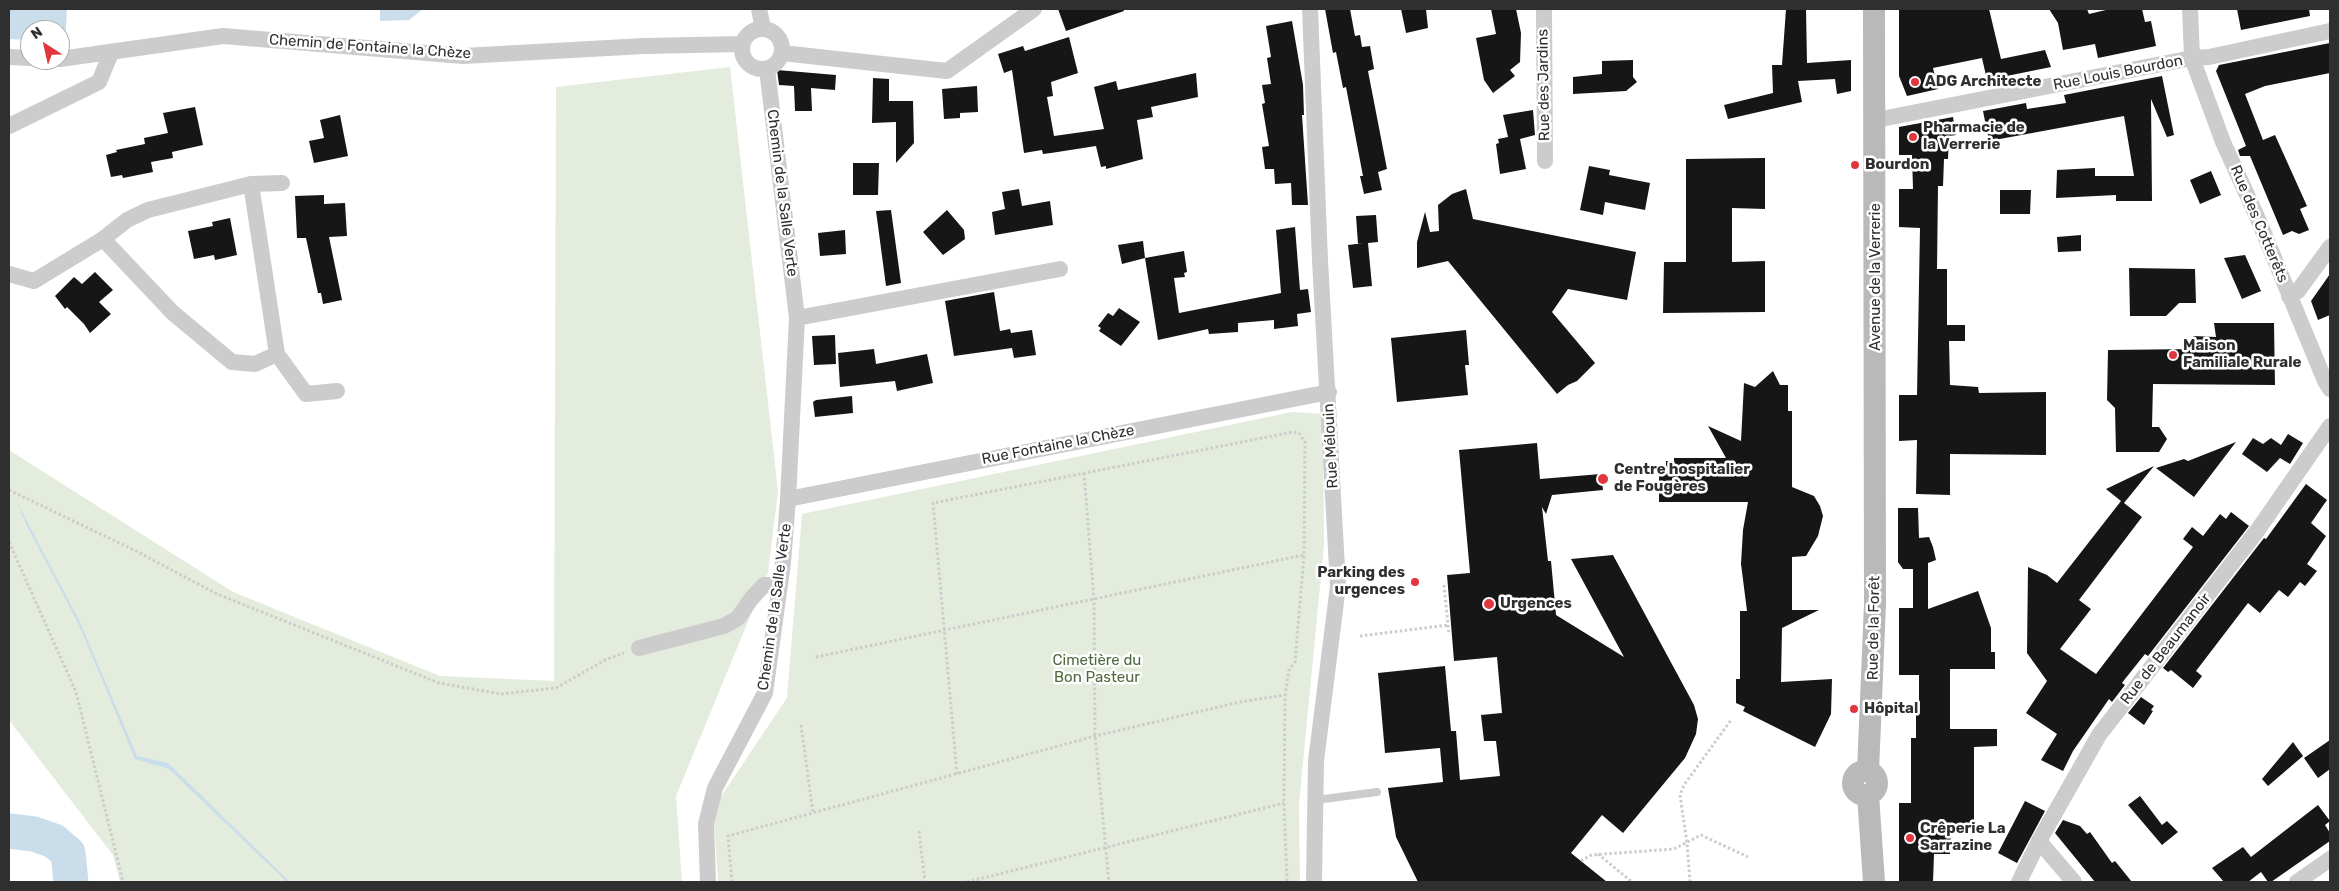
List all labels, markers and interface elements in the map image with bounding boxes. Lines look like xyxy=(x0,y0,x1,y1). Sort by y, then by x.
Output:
north arrow xyxy=(20,20,70,70)
text: N xyxy=(28,23,46,43)
street label: Rue des Jardins xyxy=(1534,29,1554,141)
street label: Chemin de Fontaine la Chèze xyxy=(268,31,472,63)
street label: Rue Louis Bourdon xyxy=(2052,52,2184,94)
place label: ADG Architecte xyxy=(1925,73,2042,91)
marker: ADG Architecte xyxy=(1909,76,1921,88)
street label: Chemin de la Salle Verte xyxy=(763,108,801,278)
place label: Pharmacie de la Verrerie xyxy=(1923,119,2025,154)
marker: Pharmacie de la Verrerie xyxy=(1907,131,1919,143)
place label: Bourdon xyxy=(1865,156,1929,174)
marker: Bourdon xyxy=(1849,159,1861,171)
street label: Rue des Cotterêts xyxy=(2226,163,2292,285)
street label: Avenue de la Verrerie xyxy=(1867,203,1885,351)
place label: Maison Familiale Rurale xyxy=(2183,337,2301,372)
marker: Maison Familiale Rurale xyxy=(2167,349,2179,361)
street label: Rue Mélouin xyxy=(1320,403,1342,489)
street label: Rue Fontaine la Chèze xyxy=(980,421,1136,469)
place label: Centre hospitalier de Fougères xyxy=(1614,461,1750,496)
marker: Centre hospitalier de Fougères xyxy=(1596,472,1610,486)
street label: Chemin de la Salle Verte xyxy=(754,522,796,692)
place label: Parking des urgences xyxy=(1317,564,1405,599)
marker: Parking des urgences xyxy=(1409,576,1421,588)
street label: Rue de la Forêt xyxy=(1864,576,1884,680)
street label: Rue de Beaumanoir xyxy=(2117,590,2215,708)
place label: Urgences xyxy=(1500,595,1572,613)
marker: Urgences xyxy=(1482,597,1496,611)
park label: Cimetière du Bon Pasteur xyxy=(1053,652,1141,687)
place label: Hôpital xyxy=(1864,700,1918,718)
marker: Hôpital xyxy=(1848,703,1860,715)
place label: Crêperie La Sarrazine xyxy=(1920,820,2006,855)
marker: Crêperie La Sarrazine xyxy=(1904,832,1916,844)

